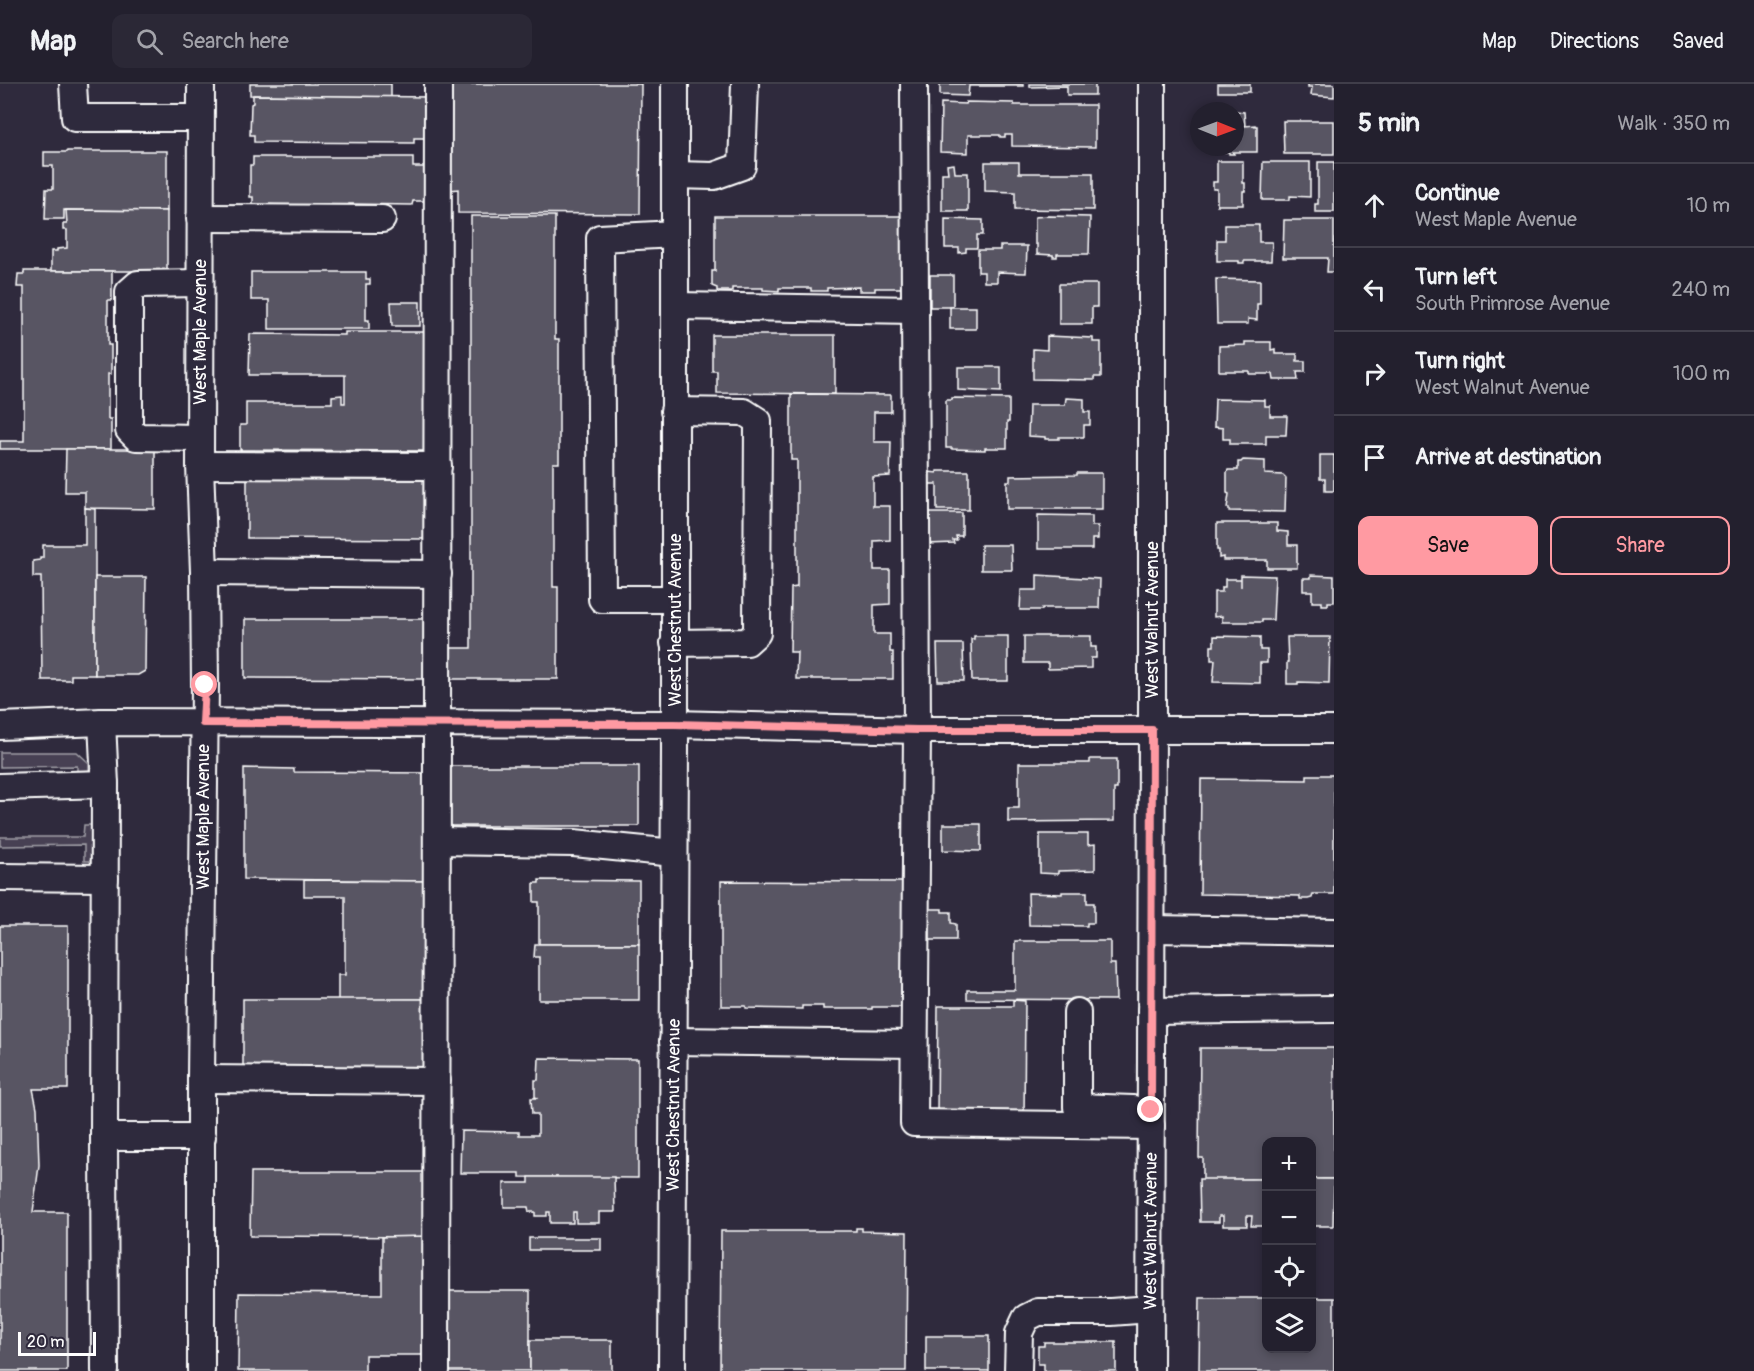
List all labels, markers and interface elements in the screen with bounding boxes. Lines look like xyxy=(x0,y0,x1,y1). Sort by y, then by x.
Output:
search box xyxy=(112,14,532,68)
text: Map xyxy=(30,24,76,59)
icon: search xyxy=(133,25,166,58)
text: Search here xyxy=(181,27,289,55)
text: Map xyxy=(1482,28,1517,55)
text: Directions xyxy=(1550,28,1639,55)
text: Saved xyxy=(1672,28,1724,55)
north arrow xyxy=(1190,102,1244,156)
text: 5 min xyxy=(1358,107,1420,139)
text: Walk · 350 m xyxy=(1618,111,1730,136)
text: Continue xyxy=(1415,179,1499,207)
icon: ahead xyxy=(1358,189,1391,222)
text: 10 m xyxy=(1686,193,1730,218)
text: West Maple Avenue xyxy=(1415,207,1577,232)
street label: West Maple Avenue xyxy=(189,259,212,405)
text: Turn left xyxy=(1415,263,1497,291)
icon: left xyxy=(1358,273,1391,306)
text: 240 m xyxy=(1671,277,1730,302)
text: South Primrose Avenue xyxy=(1415,291,1610,316)
text: Turn right xyxy=(1415,347,1505,375)
icon: right xyxy=(1358,357,1391,390)
text: 100 m xyxy=(1673,361,1730,386)
text: West Walnut Avenue xyxy=(1415,375,1590,400)
icon: arrive xyxy=(1358,441,1391,474)
text: Arrive at destination xyxy=(1415,443,1601,471)
button: Save xyxy=(1358,516,1538,575)
button: Share xyxy=(1550,516,1730,575)
street label: West Chestnut Avenue xyxy=(664,533,687,706)
street label: West Walnut Avenue xyxy=(1141,541,1164,699)
route start xyxy=(191,671,217,697)
street label: West Maple Avenue xyxy=(192,744,215,890)
street label: West Chestnut Avenue xyxy=(661,1018,685,1192)
route end xyxy=(1137,1096,1163,1122)
map controls xyxy=(1262,1137,1316,1353)
button: + xyxy=(1262,1137,1316,1191)
street label: West Walnut Avenue xyxy=(1139,1152,1162,1310)
button: − xyxy=(1262,1191,1316,1245)
button: locate xyxy=(1262,1245,1316,1299)
button: layers xyxy=(1262,1299,1316,1353)
scale bar xyxy=(18,1329,96,1356)
text: 20 m xyxy=(27,1332,65,1352)

